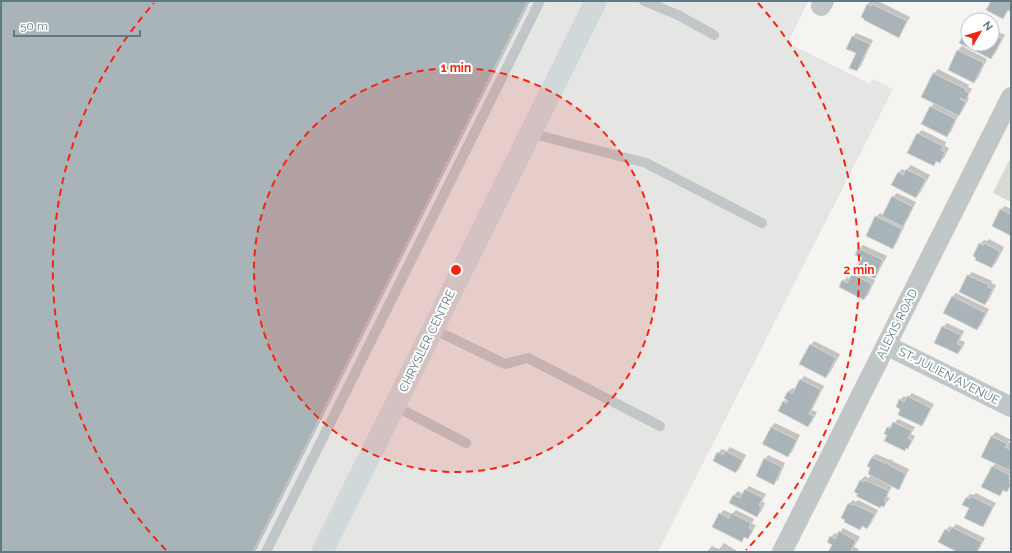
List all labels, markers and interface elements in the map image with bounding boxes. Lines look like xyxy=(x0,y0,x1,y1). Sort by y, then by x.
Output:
scale bar xyxy=(14,12,140,38)
north arrow xyxy=(960,12,1000,52)
text: 50 m xyxy=(20,19,48,33)
text: N xyxy=(980,19,995,33)
text: 1 min xyxy=(441,61,471,75)
centre of rings xyxy=(449,263,463,277)
text: 2 min xyxy=(843,263,875,277)
street label: ALEXIS ROAD xyxy=(873,286,921,361)
street label: CHRYSLER CENTRE xyxy=(396,288,458,394)
street label: ST. JULIEN AVENUE xyxy=(896,344,1002,408)

